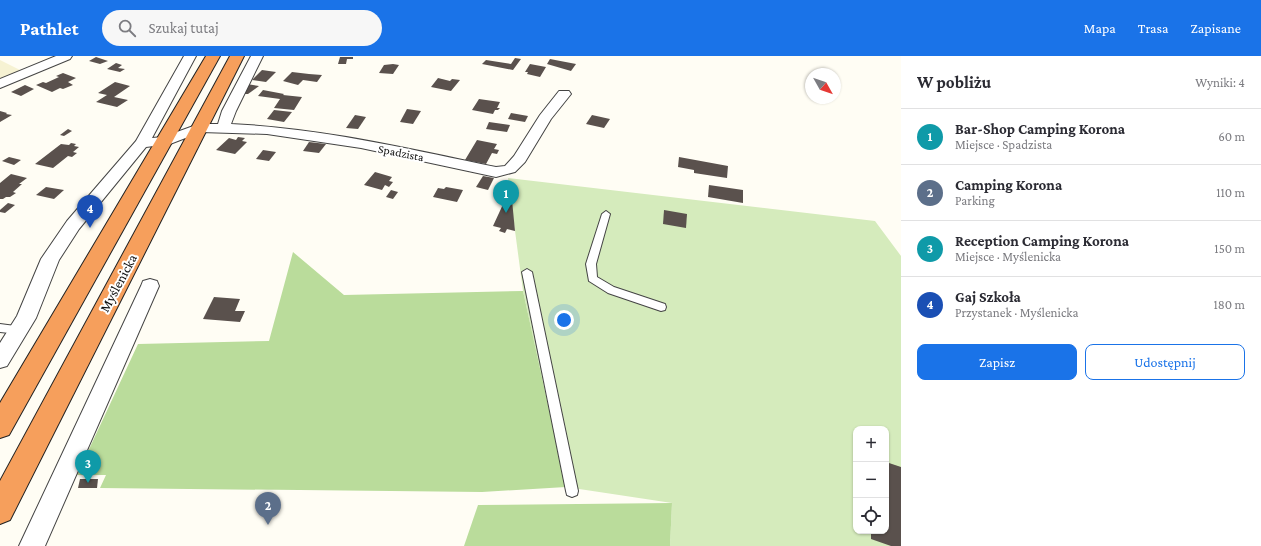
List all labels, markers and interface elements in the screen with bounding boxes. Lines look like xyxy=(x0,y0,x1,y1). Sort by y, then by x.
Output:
search box xyxy=(102,10,382,46)
icon: search xyxy=(116,17,138,39)
text: Pathlet xyxy=(20,18,78,39)
text: Szukaj tutaj xyxy=(148,20,219,36)
text: Mapa xyxy=(1084,20,1116,36)
text: Trasa xyxy=(1138,20,1169,36)
text: Zapisane xyxy=(1191,20,1241,36)
north arrow xyxy=(805,68,841,104)
text: W pobliżu xyxy=(917,73,991,92)
text: Wyniki: 4 xyxy=(1195,75,1245,90)
text: Bar-Shop Camping Korona xyxy=(955,121,1125,137)
text: 1 xyxy=(928,129,932,144)
text: 60 m xyxy=(1218,129,1245,144)
text: Miejsce · Spadzista xyxy=(955,137,1052,152)
street label: Spadzista xyxy=(377,142,425,164)
text: Camping Korona xyxy=(955,177,1062,193)
pin: 1 xyxy=(493,180,519,213)
text: 2 xyxy=(927,185,933,200)
text: 110 m xyxy=(1216,185,1245,200)
text: Parking xyxy=(955,193,995,208)
pin: 4 xyxy=(77,195,103,228)
text: Reception Camping Korona xyxy=(955,233,1129,249)
text: 3 xyxy=(927,241,933,256)
text: 150 m xyxy=(1214,241,1245,256)
text: Miejsce · Myślenicka xyxy=(955,249,1061,264)
street label: Myślenicka xyxy=(96,251,140,315)
text: Gaj Szkoła xyxy=(955,289,1021,305)
text: 4 xyxy=(926,297,934,312)
text: 180 m xyxy=(1213,297,1245,312)
text: Przystanek · Myślenicka xyxy=(955,305,1079,320)
your location xyxy=(554,310,574,330)
button: Zapisz xyxy=(917,344,1077,380)
button: Udostępnij xyxy=(1085,344,1245,380)
map controls xyxy=(853,426,889,534)
button: + xyxy=(853,426,889,462)
pin: 3 xyxy=(75,450,101,483)
button: − xyxy=(853,462,889,498)
pin: 2 xyxy=(255,492,281,525)
button: locate xyxy=(853,498,889,534)

